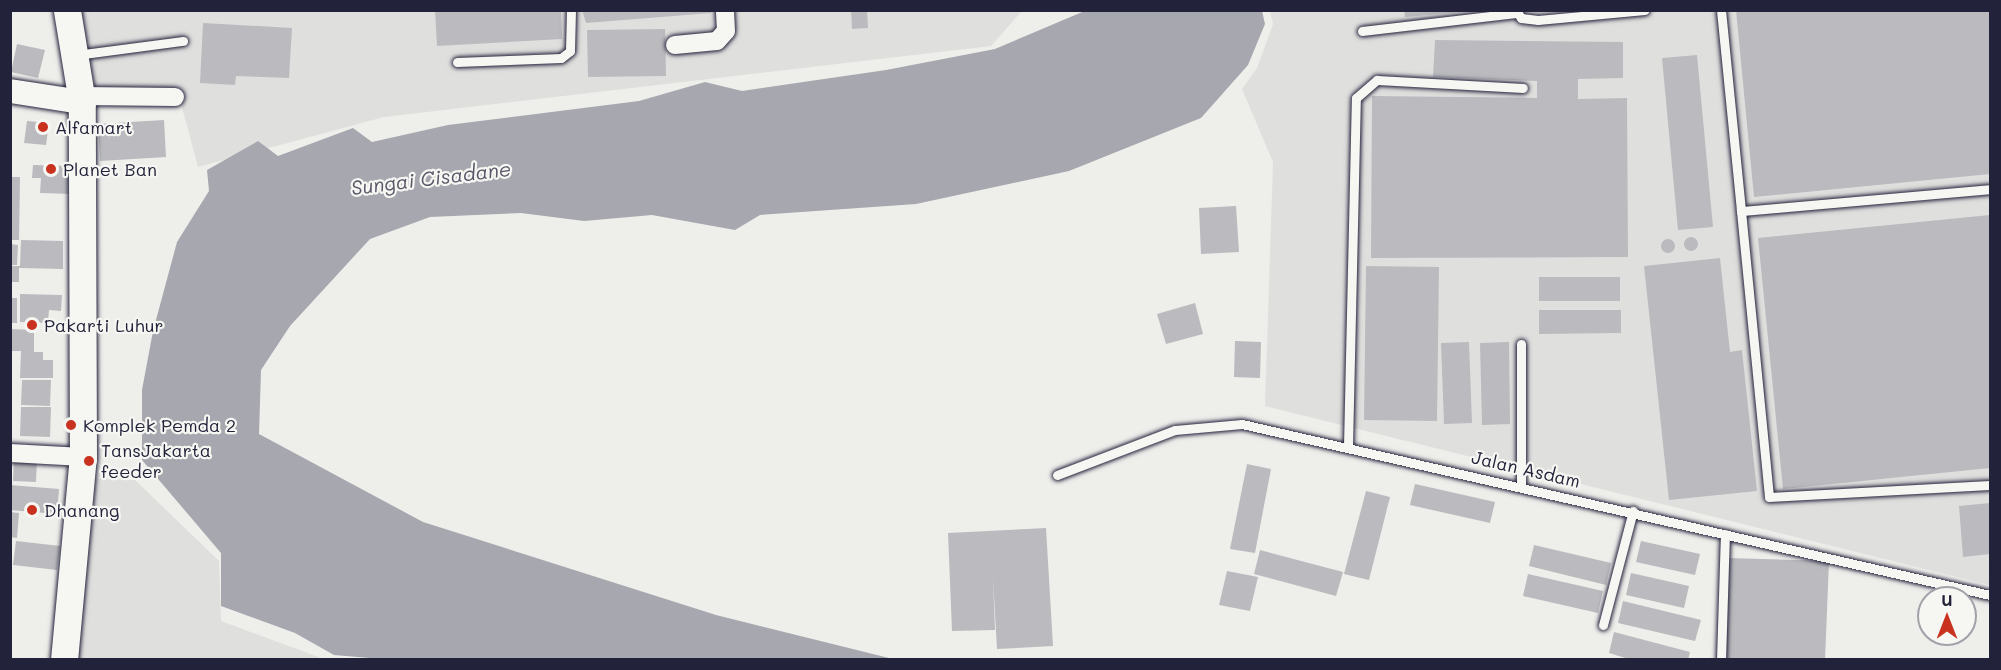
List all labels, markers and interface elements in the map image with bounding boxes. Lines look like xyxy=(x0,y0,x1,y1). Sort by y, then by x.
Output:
place label: Alfamart xyxy=(55,116,133,138)
marker: Alfamart xyxy=(36,120,50,134)
water label: Sungai Cisadane xyxy=(350,156,512,200)
place label: Planet Ban xyxy=(63,158,157,180)
marker: Planet Ban xyxy=(44,162,58,176)
place label: Pakarti Luhur xyxy=(44,314,164,336)
marker: Pakarti Luhur xyxy=(25,318,39,332)
place label: Komplek Pemda 2 xyxy=(83,414,236,436)
marker: Komplek Pemda 2 xyxy=(64,418,78,432)
place label: TansJakarta feeder xyxy=(101,440,211,482)
street label: Jalan Asdam xyxy=(1470,446,1582,492)
marker: TansJakarta feeder xyxy=(82,454,96,468)
place label: Dhanang xyxy=(44,499,119,521)
marker: Dhanang xyxy=(25,503,39,517)
north arrow xyxy=(1917,586,1977,646)
text: U xyxy=(1941,589,1953,610)

